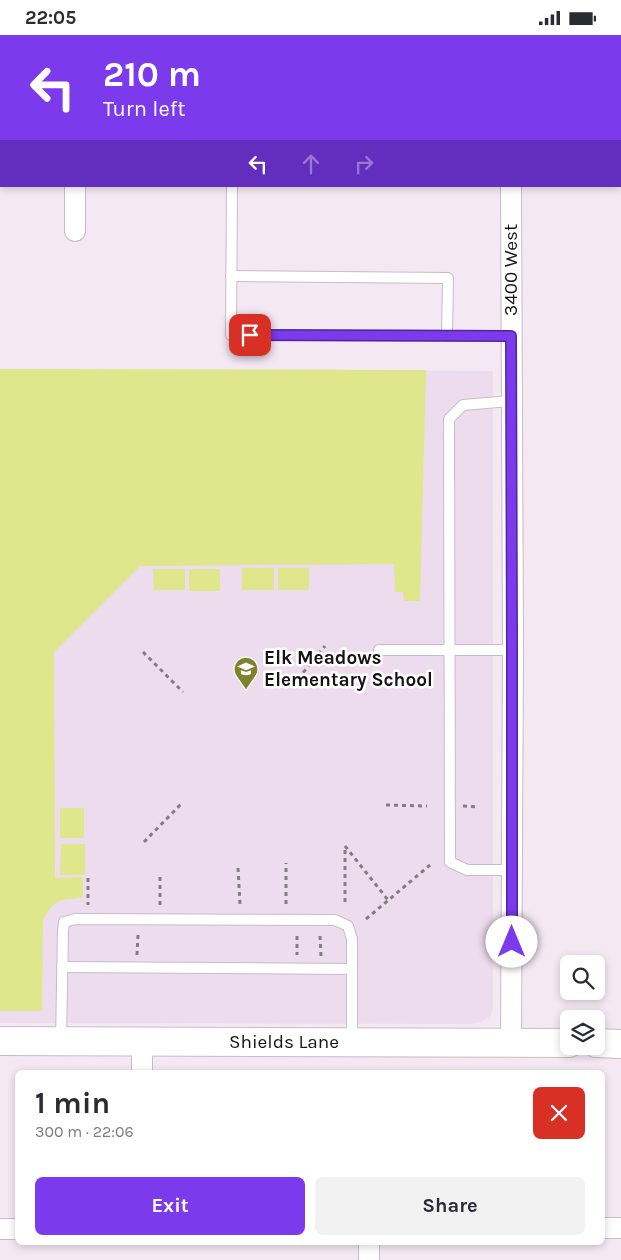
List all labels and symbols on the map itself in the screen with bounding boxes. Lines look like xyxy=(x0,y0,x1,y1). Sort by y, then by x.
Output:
street label: 3400 West xyxy=(500,224,522,316)
pin xyxy=(229,314,271,356)
place label: Elk Meadows Elementary School xyxy=(264,647,433,691)
school or university icon: Elk Meadows Elementary School xyxy=(233,656,259,690)
position arrow xyxy=(485,915,537,967)
street label: Shields Lane xyxy=(229,1031,339,1053)

